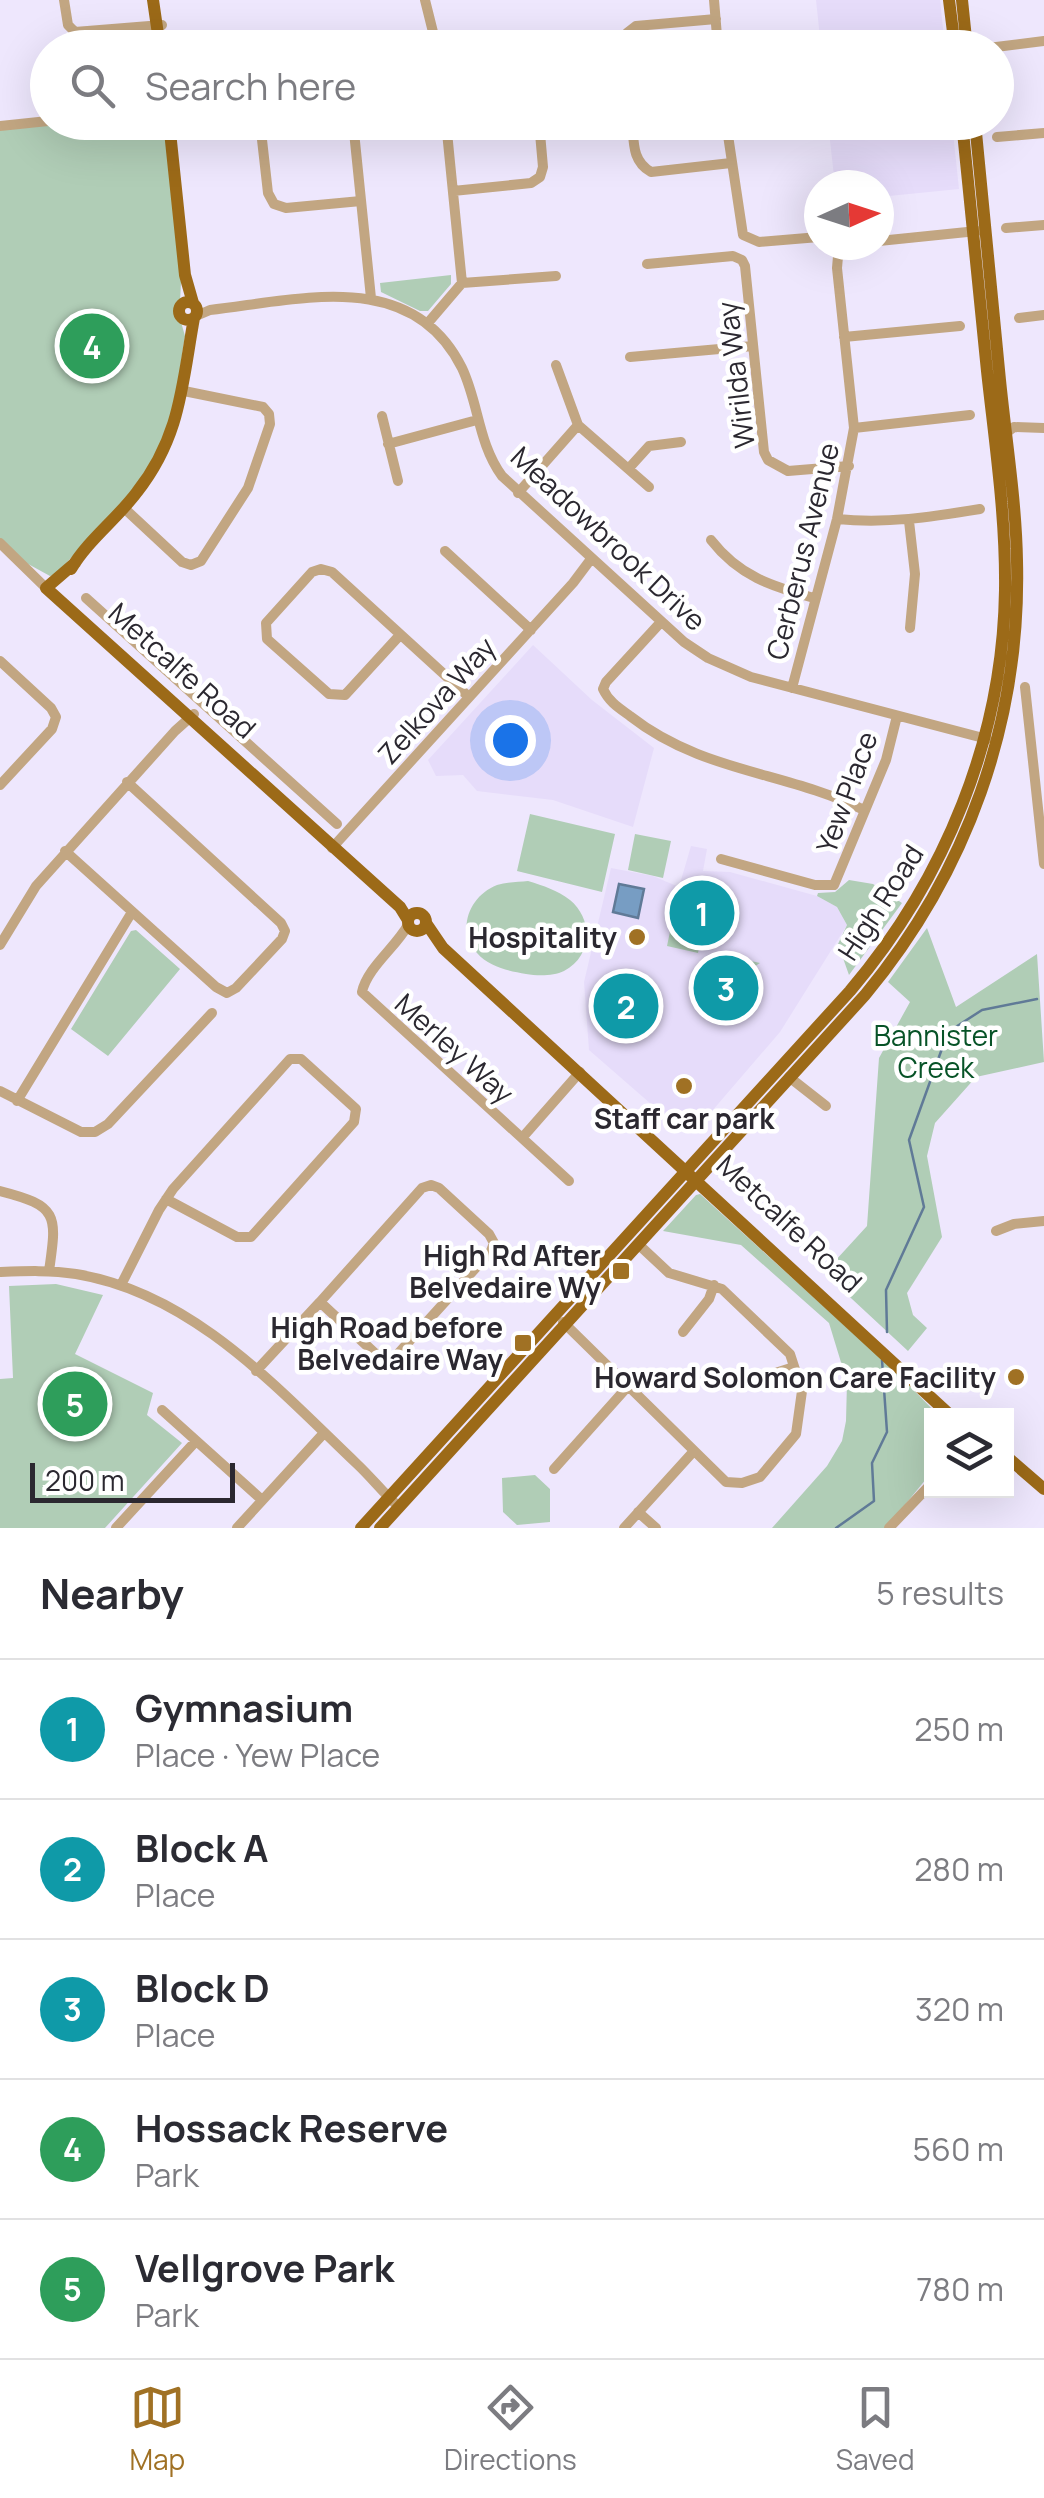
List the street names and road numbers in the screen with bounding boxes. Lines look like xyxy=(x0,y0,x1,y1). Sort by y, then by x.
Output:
street label: Wirilda Way xyxy=(707,299,763,451)
street label: Meadowbrook Drive xyxy=(503,438,715,638)
street label: Cerberus Avenue xyxy=(757,439,847,663)
street label: Metcalfe Road xyxy=(101,594,265,746)
street label: Zelkova Way xyxy=(369,628,503,772)
street label: Yew Place xyxy=(806,726,886,858)
street label: High Road xyxy=(828,837,932,967)
street label: Merley Way xyxy=(388,985,523,1112)
street label: Metcalfe Road xyxy=(709,1146,871,1300)

